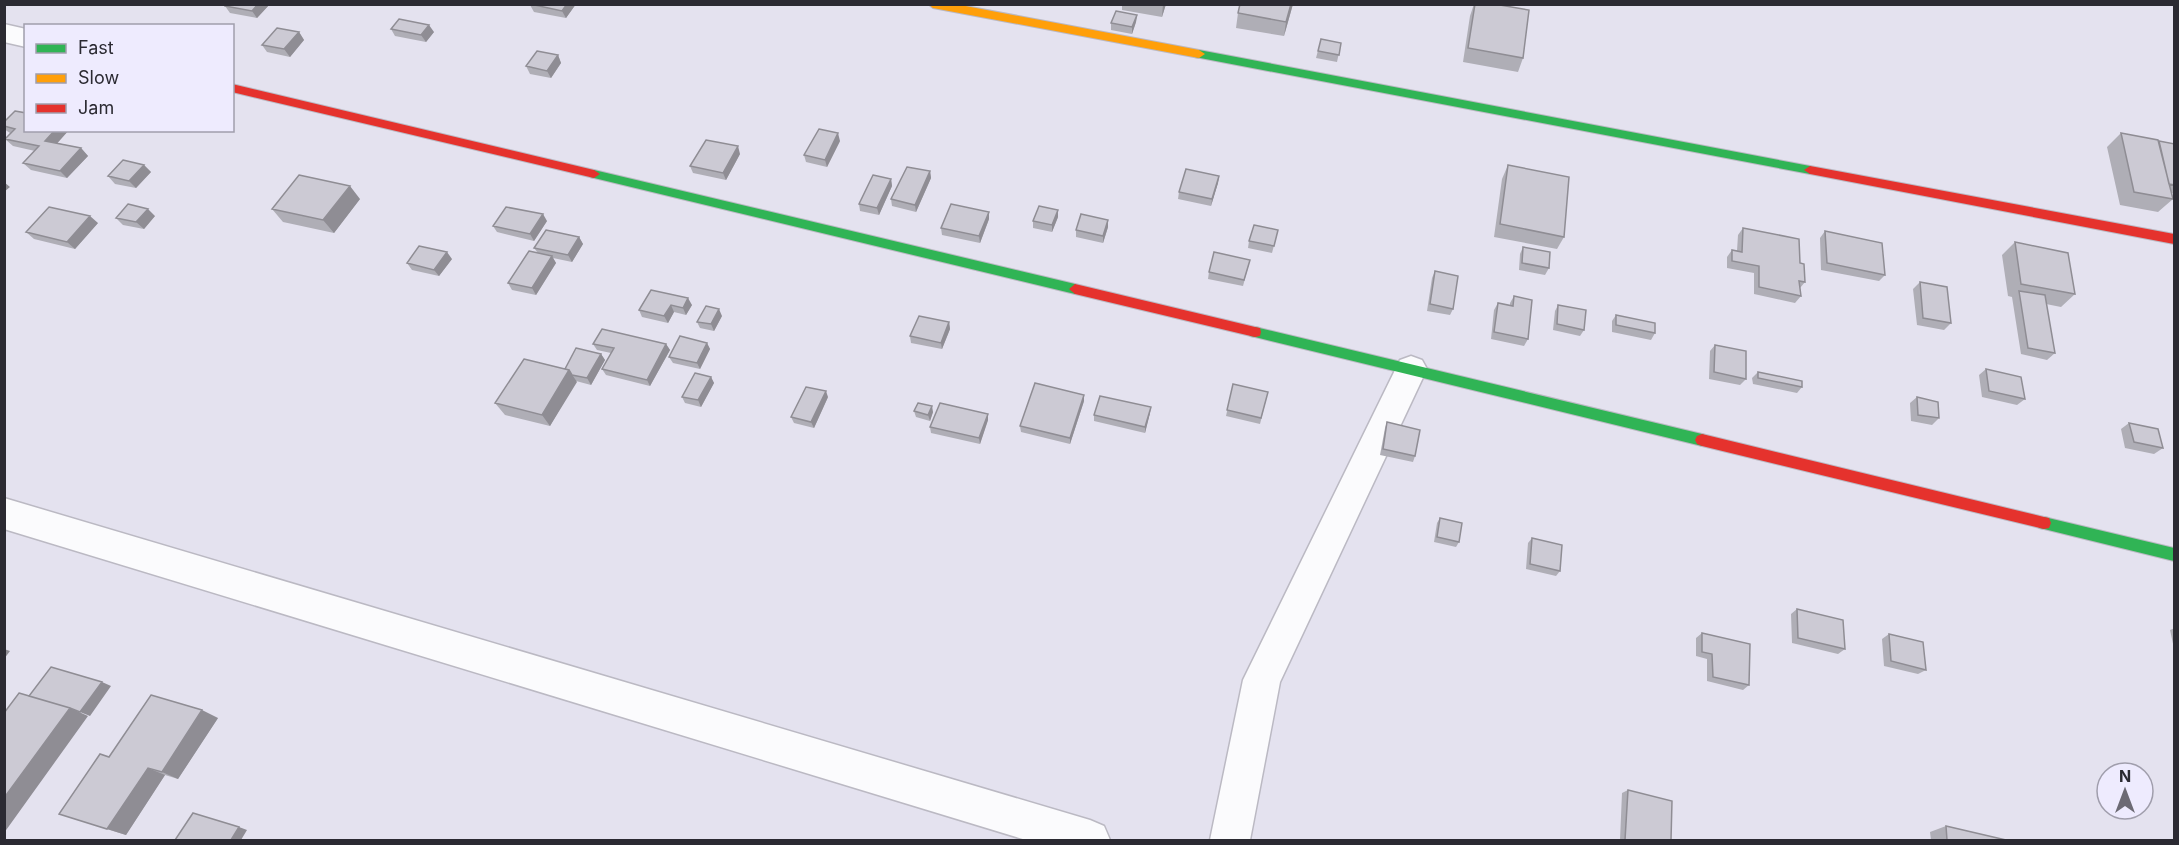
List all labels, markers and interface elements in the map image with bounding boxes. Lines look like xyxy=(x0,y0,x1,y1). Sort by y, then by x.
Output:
legend xyxy=(24,24,234,132)
text: Fast xyxy=(78,37,114,58)
text: Slow xyxy=(78,67,119,88)
text: Jam xyxy=(78,97,114,118)
north arrow xyxy=(2095,761,2155,821)
text: N xyxy=(2119,766,2131,786)

